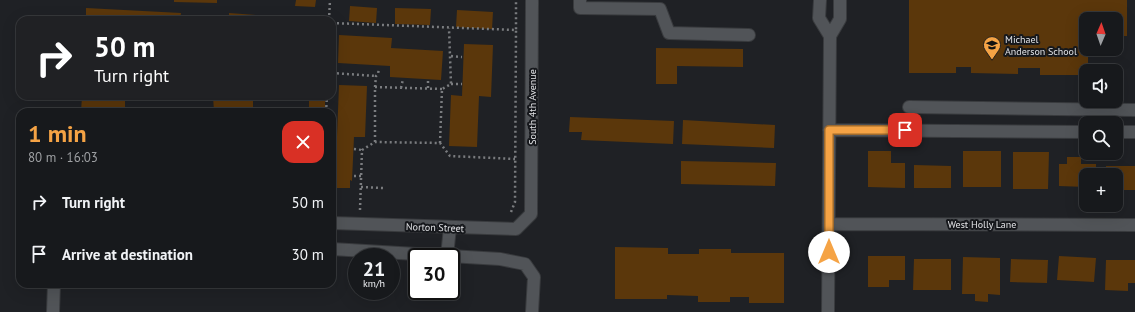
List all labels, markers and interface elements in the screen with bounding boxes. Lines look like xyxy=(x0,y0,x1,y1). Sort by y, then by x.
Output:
north arrow xyxy=(1079,12,1123,56)
map controls xyxy=(1079,12,1123,212)
text: 50 m xyxy=(94,28,155,65)
icon: right xyxy=(28,32,80,84)
place label: Michael Anderson School xyxy=(1005,33,1077,58)
school or university icon: Michael Anderson School xyxy=(982,35,1002,60)
text: Turn right xyxy=(94,64,169,87)
button: sound xyxy=(1079,64,1123,108)
street label: South 4th Avenue xyxy=(526,69,539,145)
pin xyxy=(888,113,922,147)
button: search xyxy=(1079,116,1123,160)
text: 1 min xyxy=(28,118,87,149)
icon: arrive xyxy=(894,119,916,141)
button: close xyxy=(282,121,324,163)
text: 80 m · 16:03 xyxy=(28,149,98,166)
button: + xyxy=(1079,168,1123,212)
icon: right xyxy=(28,191,50,213)
text: Turn right xyxy=(62,193,125,212)
text: 50 m xyxy=(291,193,324,212)
street label: West Holly Lane xyxy=(948,218,1016,231)
street label: Norton Street xyxy=(406,220,465,235)
position arrow xyxy=(808,231,850,273)
icon: arrive xyxy=(28,243,50,265)
text: Arrive at destination xyxy=(62,245,193,264)
text: 30 m xyxy=(291,245,324,264)
speed limit sign: 30 xyxy=(408,248,460,300)
text: 21 xyxy=(363,256,385,282)
text: km/h xyxy=(363,277,385,290)

